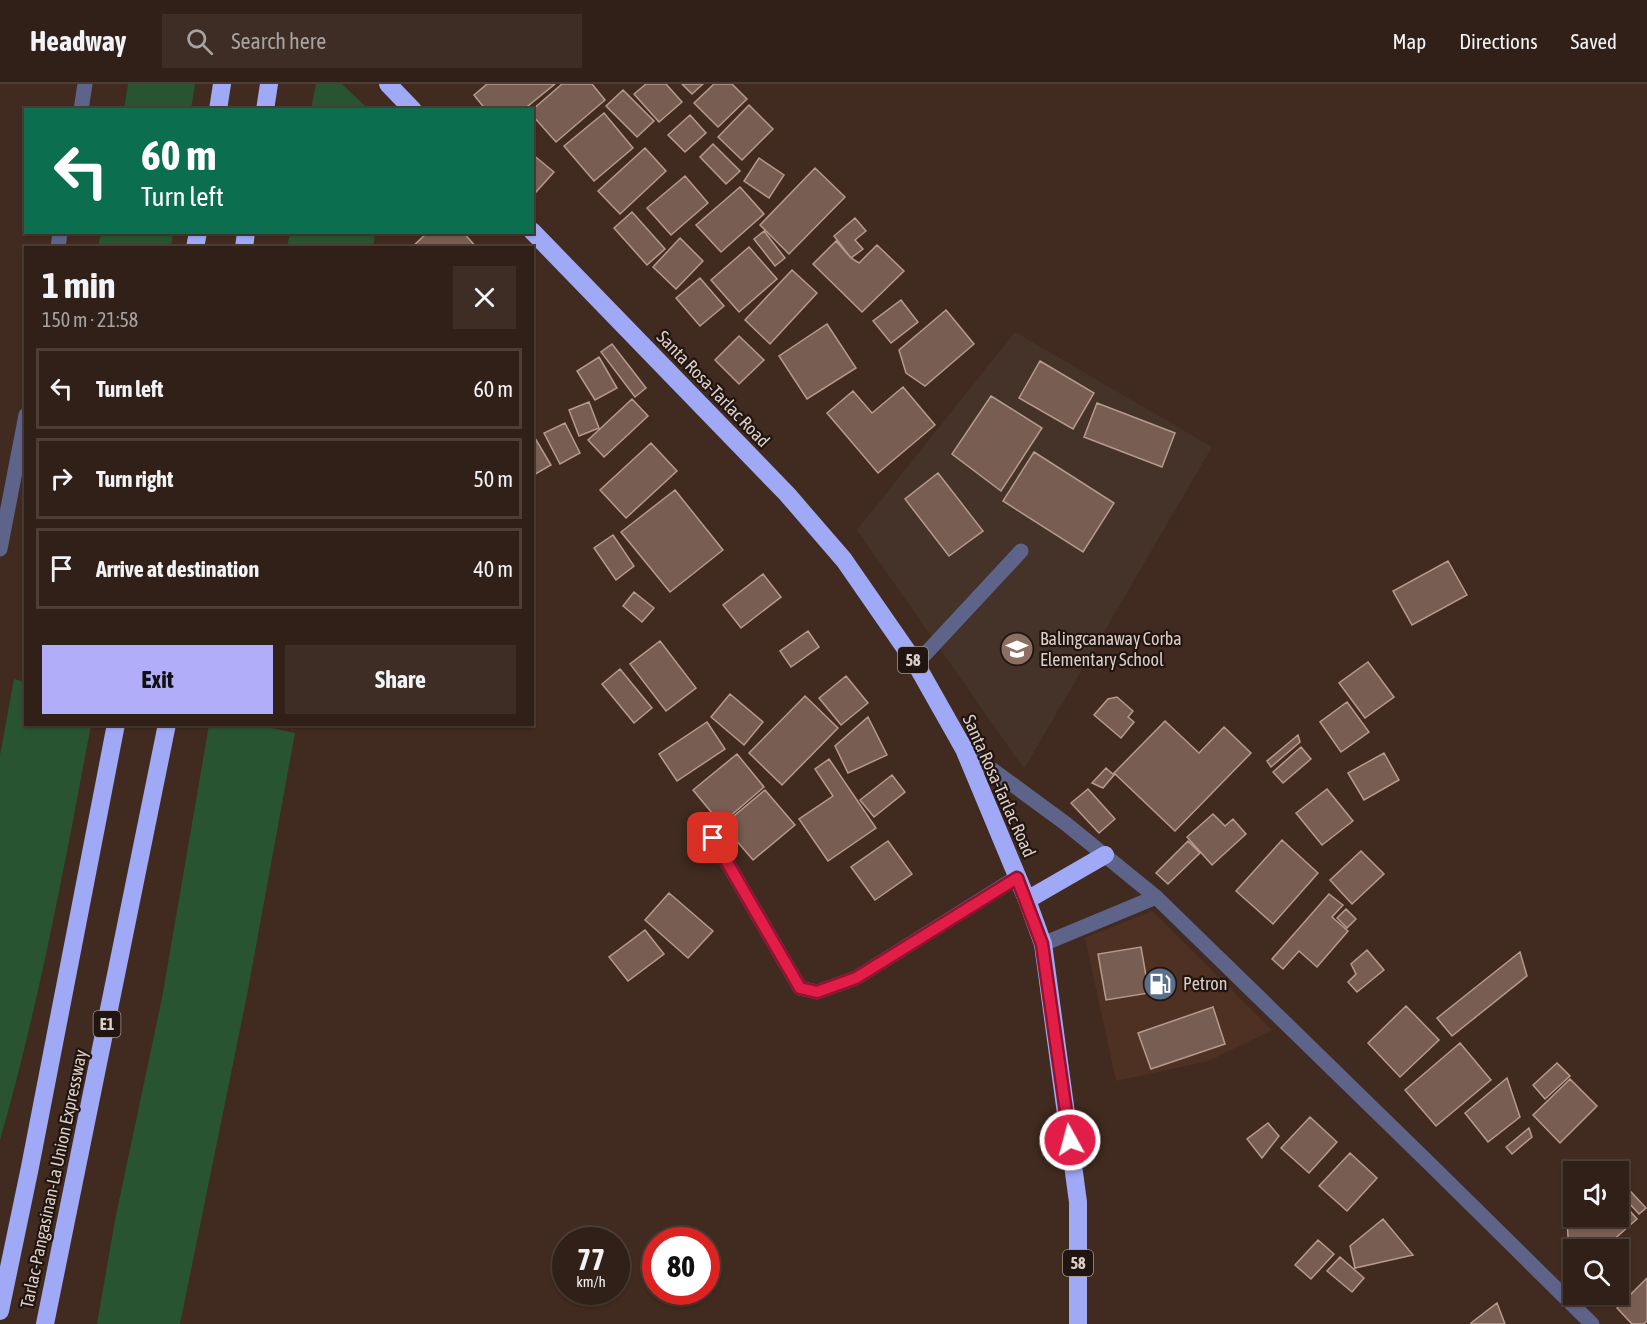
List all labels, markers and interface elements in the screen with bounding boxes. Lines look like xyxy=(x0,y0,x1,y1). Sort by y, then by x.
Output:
search box xyxy=(162,14,582,68)
text: Headway xyxy=(30,25,126,57)
icon: search xyxy=(183,25,216,58)
text: Search here xyxy=(231,28,326,54)
text: Map xyxy=(1392,29,1426,53)
text: Directions xyxy=(1459,29,1538,53)
text: Saved xyxy=(1571,29,1617,53)
text: 60 m xyxy=(141,131,216,179)
icon: left xyxy=(42,132,120,210)
text: Turn left xyxy=(141,181,224,212)
text: 1 min xyxy=(42,264,116,306)
button: close xyxy=(453,266,516,329)
text: 150 m · 21:58 xyxy=(42,308,138,331)
street label: Santa Rosa-Tarlac Road xyxy=(653,326,774,451)
icon: left xyxy=(45,372,78,405)
text: Turn left xyxy=(96,376,163,402)
text: 60 m xyxy=(473,376,513,402)
icon: right xyxy=(45,462,78,495)
text: Turn right xyxy=(96,466,173,492)
text: 50 m xyxy=(473,466,513,492)
icon: arrive xyxy=(45,552,78,585)
text: Arrive at destination xyxy=(96,556,259,582)
text: 40 m xyxy=(473,556,513,582)
place label: Balingcanaway Corba Elementary School xyxy=(1040,628,1182,670)
school or university icon: Balingcanaway Corba Elementary School xyxy=(999,631,1035,667)
button: Exit xyxy=(42,645,273,714)
button: Share xyxy=(285,645,516,714)
road number: 58 xyxy=(898,647,928,673)
street label: Santa Rosa-Tarlac Road xyxy=(959,711,1040,860)
pin xyxy=(687,812,738,863)
icon: arrive xyxy=(696,821,729,854)
fuel station icon: Petron xyxy=(1142,966,1178,1002)
place label: Petron xyxy=(1183,973,1228,994)
road number: E1 xyxy=(94,1011,120,1037)
street label: Tarlac-Pangasinan-La Union Expressway xyxy=(16,1048,91,1310)
position arrow xyxy=(1038,1108,1102,1172)
map controls xyxy=(1563,1161,1629,1305)
button: sound xyxy=(1563,1161,1629,1227)
speed limit sign: 80 xyxy=(642,1227,720,1305)
button: search xyxy=(1563,1239,1629,1305)
text: 77 xyxy=(577,1242,605,1276)
road number: 58 xyxy=(1063,1250,1093,1276)
text: km/h xyxy=(576,1273,606,1290)

